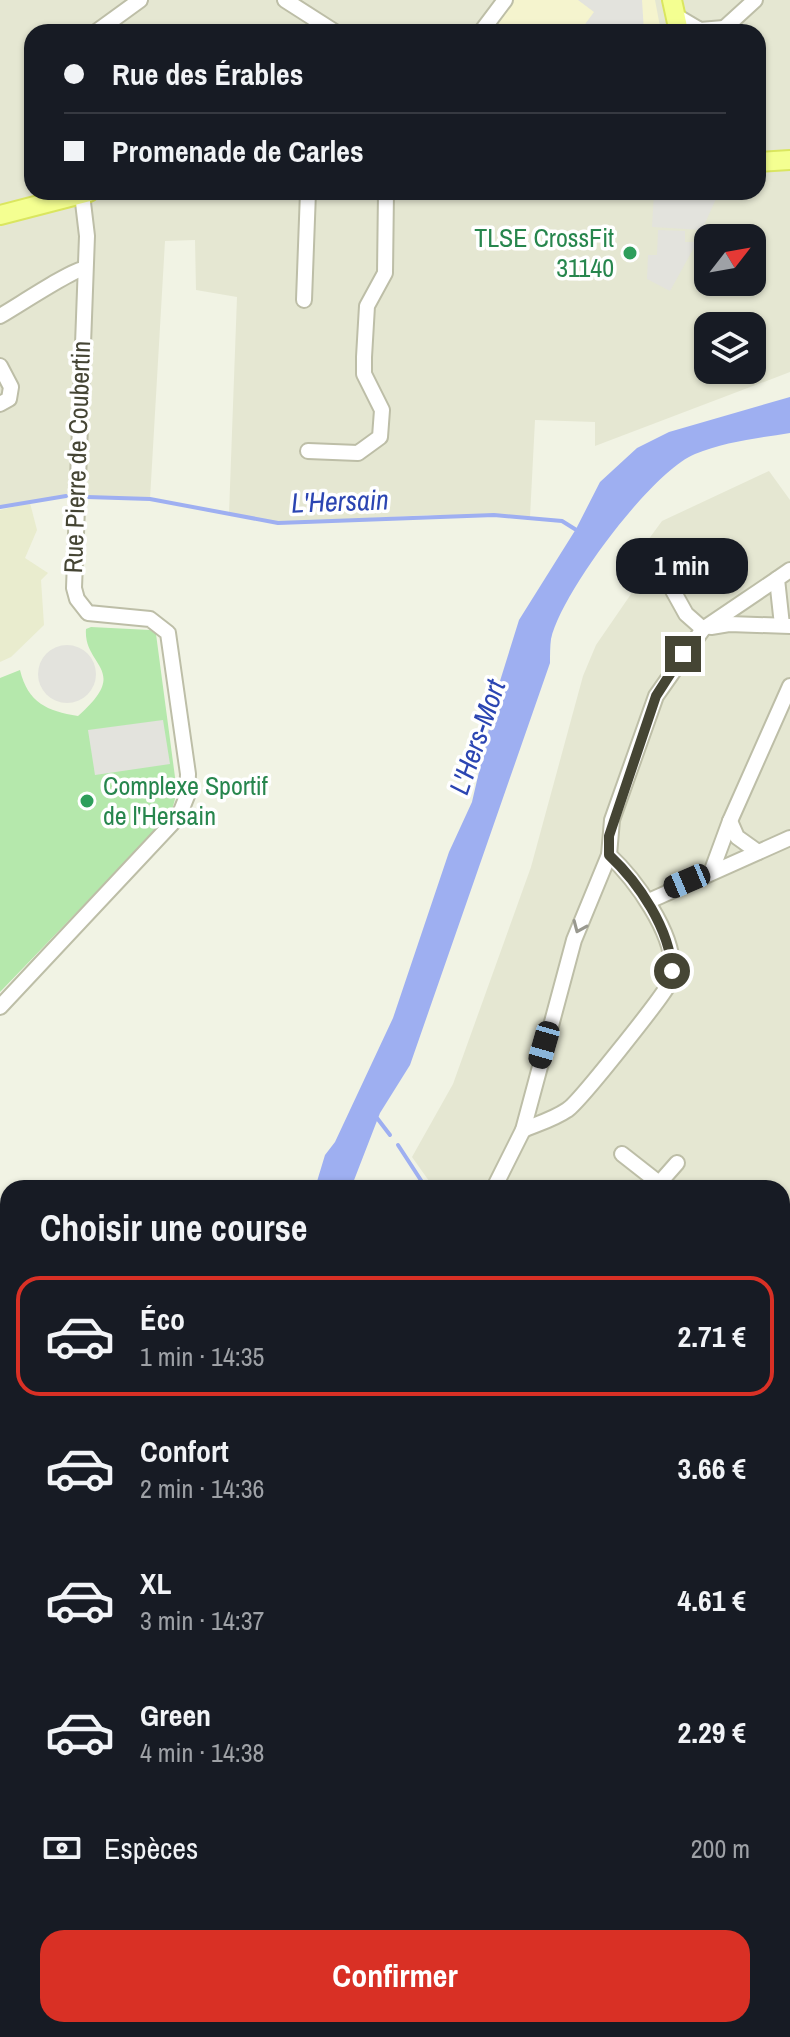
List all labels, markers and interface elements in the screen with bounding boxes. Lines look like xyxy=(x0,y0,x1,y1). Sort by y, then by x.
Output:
text: Rue des Érables xyxy=(112,54,303,94)
text: Promenade de Carles xyxy=(112,131,364,171)
place label: TLSE CrossFit 31140 xyxy=(474,220,614,285)
north arrow xyxy=(694,224,766,296)
map controls xyxy=(694,224,766,384)
marker: TLSE CrossFit 31140 xyxy=(621,244,639,262)
button: layers xyxy=(694,312,766,384)
street label: Rue Pierre de Coubertin xyxy=(55,340,98,574)
water label: L'Hersain xyxy=(291,480,389,522)
callout: 1 min xyxy=(617,538,749,594)
text: 1 min xyxy=(654,548,710,583)
route end xyxy=(665,636,701,672)
water label: L'Hers-Mort xyxy=(440,674,515,800)
place label: Complexe Sportif de l'Hersain xyxy=(103,768,268,833)
marker: Complexe Sportif de l'Hersain xyxy=(78,792,96,810)
car xyxy=(660,861,714,901)
one-way arrow xyxy=(573,919,589,933)
route start xyxy=(654,953,690,989)
car xyxy=(526,1019,562,1071)
text: Choisir une course xyxy=(40,1204,307,1252)
text: Éco xyxy=(140,1299,185,1339)
icon: car xyxy=(44,1300,116,1372)
text: 2.71 € xyxy=(678,1316,746,1356)
text: 1 min · 14:35 xyxy=(140,1339,264,1374)
text: Confort xyxy=(140,1431,229,1471)
icon: car xyxy=(44,1432,116,1504)
text: 3.66 € xyxy=(678,1448,746,1488)
text: 2 min · 14:36 xyxy=(140,1471,264,1506)
text: XL xyxy=(140,1563,171,1603)
icon: car xyxy=(44,1564,116,1636)
text: 4.61 € xyxy=(678,1580,746,1620)
text: 3 min · 14:37 xyxy=(140,1603,264,1638)
text: Green xyxy=(140,1695,211,1735)
icon: car xyxy=(44,1696,116,1768)
text: 2.29 € xyxy=(678,1712,746,1752)
text: 4 min · 14:38 xyxy=(140,1735,264,1770)
icon: cash xyxy=(40,1826,84,1870)
text: Espèces xyxy=(104,1828,198,1868)
text: 200 m xyxy=(691,1831,750,1866)
button: Confirmer xyxy=(40,1930,750,2022)

